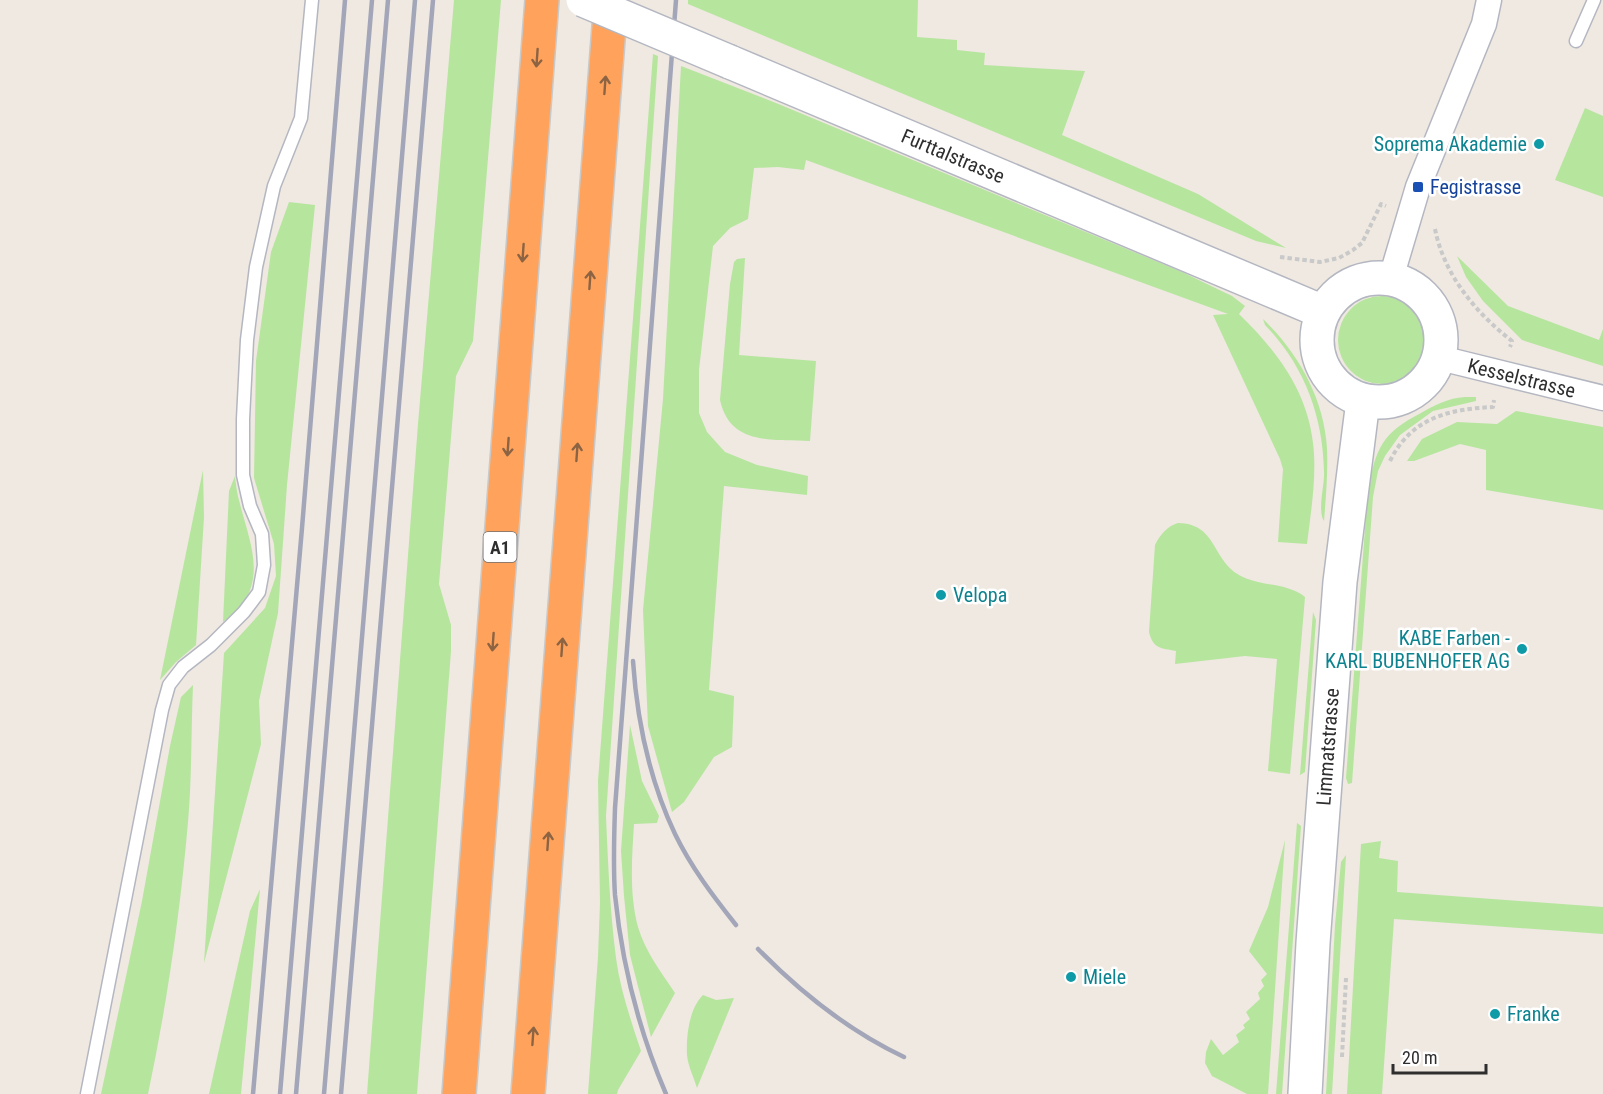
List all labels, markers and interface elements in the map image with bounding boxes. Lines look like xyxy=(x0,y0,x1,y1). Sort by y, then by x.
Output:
one-way arrow xyxy=(532,48,543,68)
one-way arrow xyxy=(600,76,611,96)
street label: Furttalstrasse xyxy=(898,124,1008,188)
place label: Soprema Akademie xyxy=(1374,132,1527,156)
marker: Soprema Akademie xyxy=(1532,137,1546,151)
place label: Fegistrasse xyxy=(1430,175,1521,199)
marker: Fegistrasse xyxy=(1411,180,1425,194)
one-way arrow xyxy=(517,242,528,262)
one-way arrow xyxy=(585,270,596,290)
street label: Kesselstrasse xyxy=(1465,353,1578,403)
one-way arrow xyxy=(502,437,513,457)
one-way arrow xyxy=(572,443,583,463)
road number: A1 xyxy=(484,532,516,562)
place label: Velopa xyxy=(953,583,1007,607)
marker: Velopa xyxy=(934,588,948,602)
place label: KABE Farben - KARL BUBENHOFER AG xyxy=(1325,626,1510,673)
one-way arrow xyxy=(488,631,499,651)
one-way arrow xyxy=(557,637,568,657)
marker: KABE Farben - KARL BUBENHOFER AG xyxy=(1515,642,1529,656)
street label: Limmatstrasse xyxy=(1311,687,1344,806)
one-way arrow xyxy=(543,832,554,852)
place label: Miele xyxy=(1083,965,1126,989)
marker: Miele xyxy=(1064,970,1078,984)
place label: Franke xyxy=(1507,1002,1560,1026)
marker: Franke xyxy=(1488,1007,1502,1021)
one-way arrow xyxy=(528,1026,539,1046)
scale bar xyxy=(1393,1037,1486,1075)
text: 20 m xyxy=(1402,1047,1437,1068)

